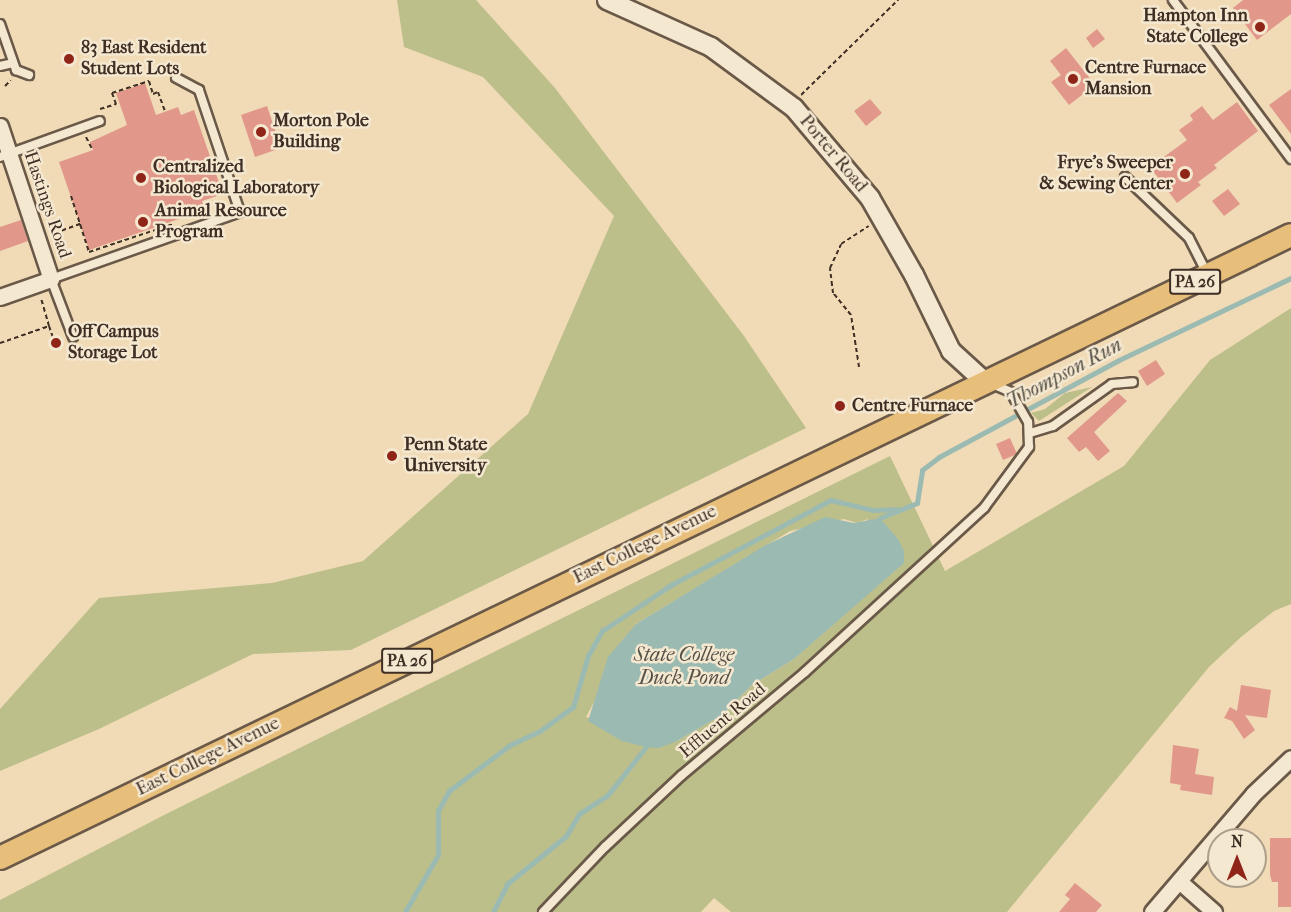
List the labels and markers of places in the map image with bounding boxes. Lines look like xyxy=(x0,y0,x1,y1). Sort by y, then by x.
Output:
place label: Hampton Inn State College xyxy=(1143,6,1248,48)
marker: Hampton Inn State College xyxy=(1253,20,1267,34)
place label: 83 East Resident Student Lots xyxy=(81,38,207,80)
marker: 83 East Resident Student Lots xyxy=(62,52,76,66)
place label: Centre Furnace Mansion xyxy=(1085,58,1206,100)
marker: Centre Furnace Mansion xyxy=(1066,72,1080,86)
place label: Morton Pole Building xyxy=(273,111,369,154)
marker: Morton Pole Building xyxy=(254,125,268,139)
place label: Frye's Sweeper & Sewing Center xyxy=(1039,153,1173,195)
place label: Centralized Biological Laboratory xyxy=(153,157,319,200)
marker: Frye's Sweeper & Sewing Center xyxy=(1178,167,1192,181)
marker: Centralized Biological Laboratory xyxy=(134,171,148,185)
place label: Animal Resource Program xyxy=(155,201,287,244)
marker: Animal Resource Program xyxy=(136,215,150,229)
place label: Off Campus Storage Lot xyxy=(68,322,159,364)
marker: Off Campus Storage Lot xyxy=(49,336,63,350)
place label: Centre Furnace xyxy=(852,395,973,417)
marker: Centre Furnace xyxy=(833,399,847,413)
place label: Penn State University xyxy=(404,435,487,478)
marker: Penn State University xyxy=(385,449,399,463)

